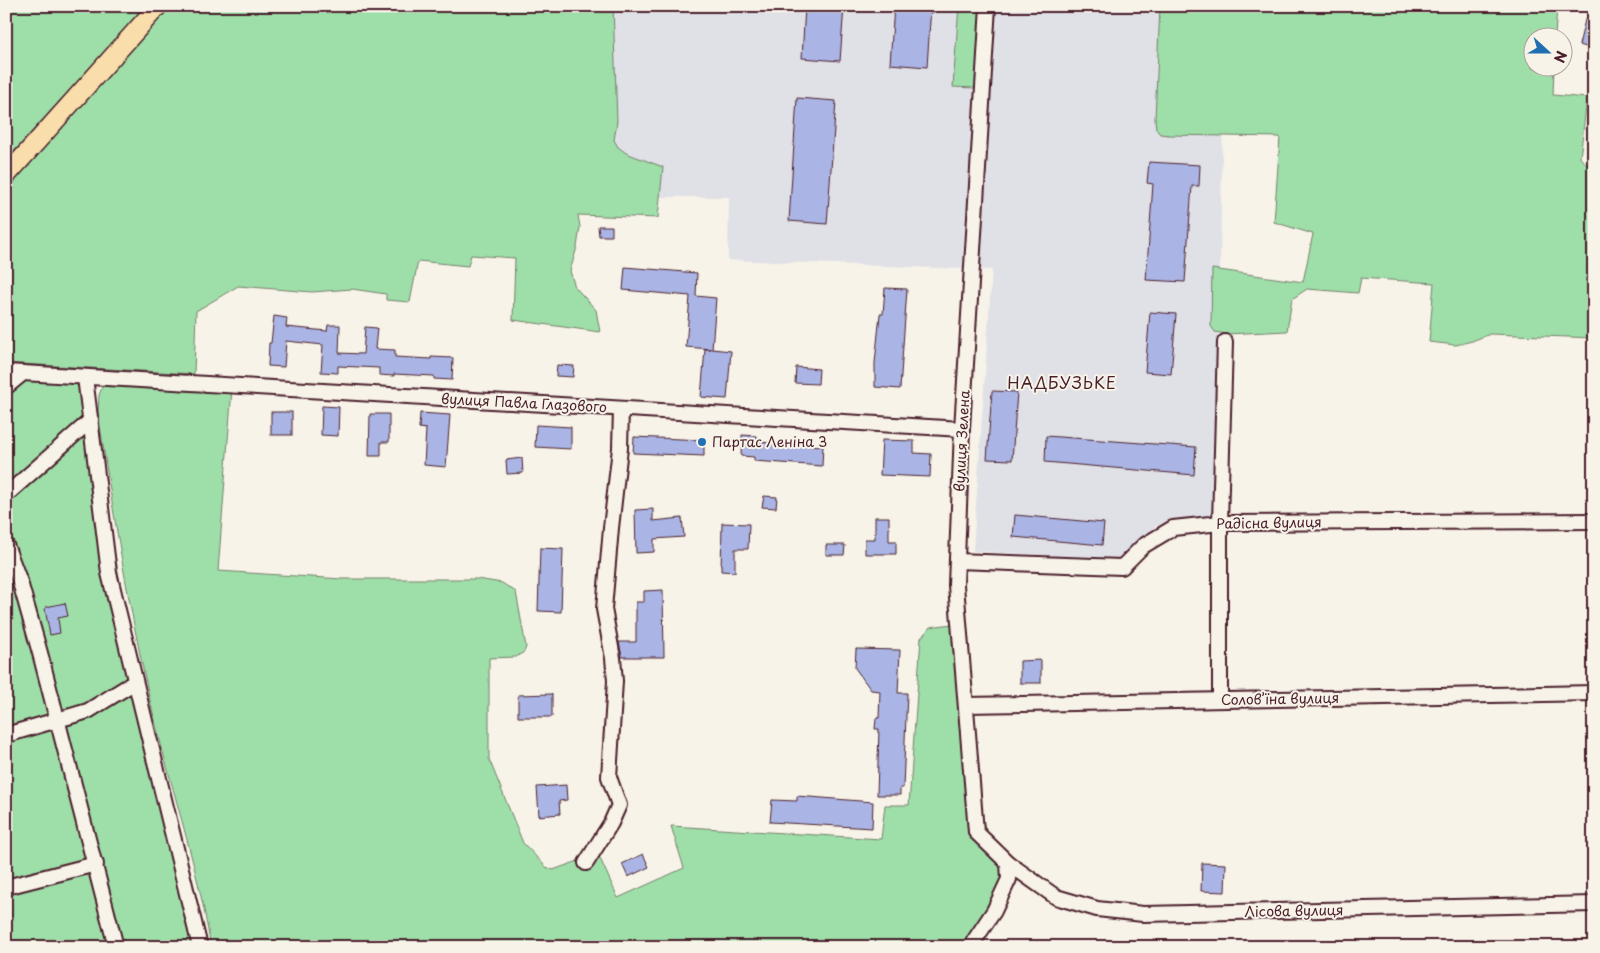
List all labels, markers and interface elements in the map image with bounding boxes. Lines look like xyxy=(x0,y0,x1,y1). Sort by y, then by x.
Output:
north arrow xyxy=(1522,28,1572,78)
text: N xyxy=(1549,48,1572,66)
district label: НАДБУЗЬКЕ xyxy=(1007,370,1117,394)
street label: вулиця Павла Глазового xyxy=(440,388,608,417)
street label: вулиця Зелена xyxy=(948,389,975,492)
place label: Партас Леніна 3 xyxy=(712,431,827,452)
marker: Партас Леніна 3 xyxy=(696,436,708,448)
street label: Радісна вулиця xyxy=(1216,511,1322,534)
street label: Соловʼїна вулиця xyxy=(1221,687,1339,710)
street label: Лісова вулиця xyxy=(1244,899,1344,922)

